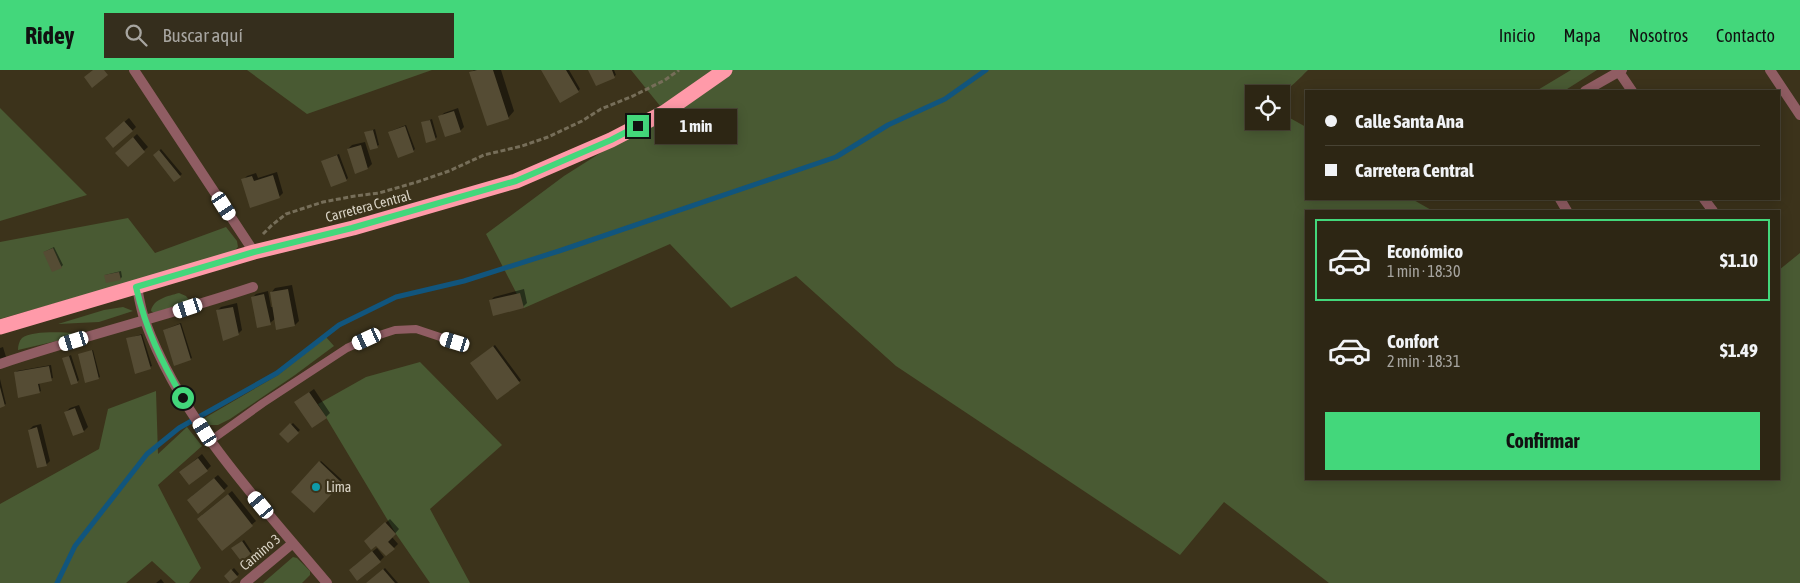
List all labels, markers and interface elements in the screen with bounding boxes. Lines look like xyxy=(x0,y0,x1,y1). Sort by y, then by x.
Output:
search box xyxy=(104,13,454,58)
icon: search xyxy=(122,21,150,49)
text: Ridey xyxy=(25,22,74,49)
text: Buscar aquí xyxy=(162,24,243,46)
text: Inicio xyxy=(1499,25,1535,46)
text: Mapa xyxy=(1563,25,1601,46)
text: Nosotros xyxy=(1629,25,1688,46)
text: Contacto xyxy=(1716,25,1775,46)
map controls xyxy=(1245,85,1290,130)
button: locate xyxy=(1245,85,1290,130)
callout: 1 min xyxy=(656,108,738,144)
text: Calle Santa Ana xyxy=(1355,110,1464,132)
route end xyxy=(627,115,649,137)
text: 1 min xyxy=(680,117,712,135)
text: Carretera Central xyxy=(1355,159,1474,181)
street label: Carretera Central xyxy=(324,187,413,225)
car xyxy=(209,189,238,223)
icon: car xyxy=(1327,238,1372,283)
text: Económico xyxy=(1387,240,1463,262)
text: $1.10 xyxy=(1720,249,1758,271)
text: 1 min · 18:30 xyxy=(1387,262,1460,280)
car xyxy=(171,296,204,320)
car xyxy=(350,326,383,352)
icon: car xyxy=(1327,328,1372,373)
car xyxy=(57,329,90,353)
car xyxy=(438,330,471,354)
text: Confort xyxy=(1387,330,1439,352)
text: $1.49 xyxy=(1720,339,1758,361)
text: 2 min · 18:31 xyxy=(1387,352,1460,370)
route start xyxy=(172,387,194,409)
button: Confirmar xyxy=(1325,412,1760,470)
car xyxy=(190,415,219,449)
place label: Lima xyxy=(326,479,351,495)
marker: Lima xyxy=(310,481,322,493)
car xyxy=(245,489,276,521)
street label: Camino 3 xyxy=(236,530,284,574)

